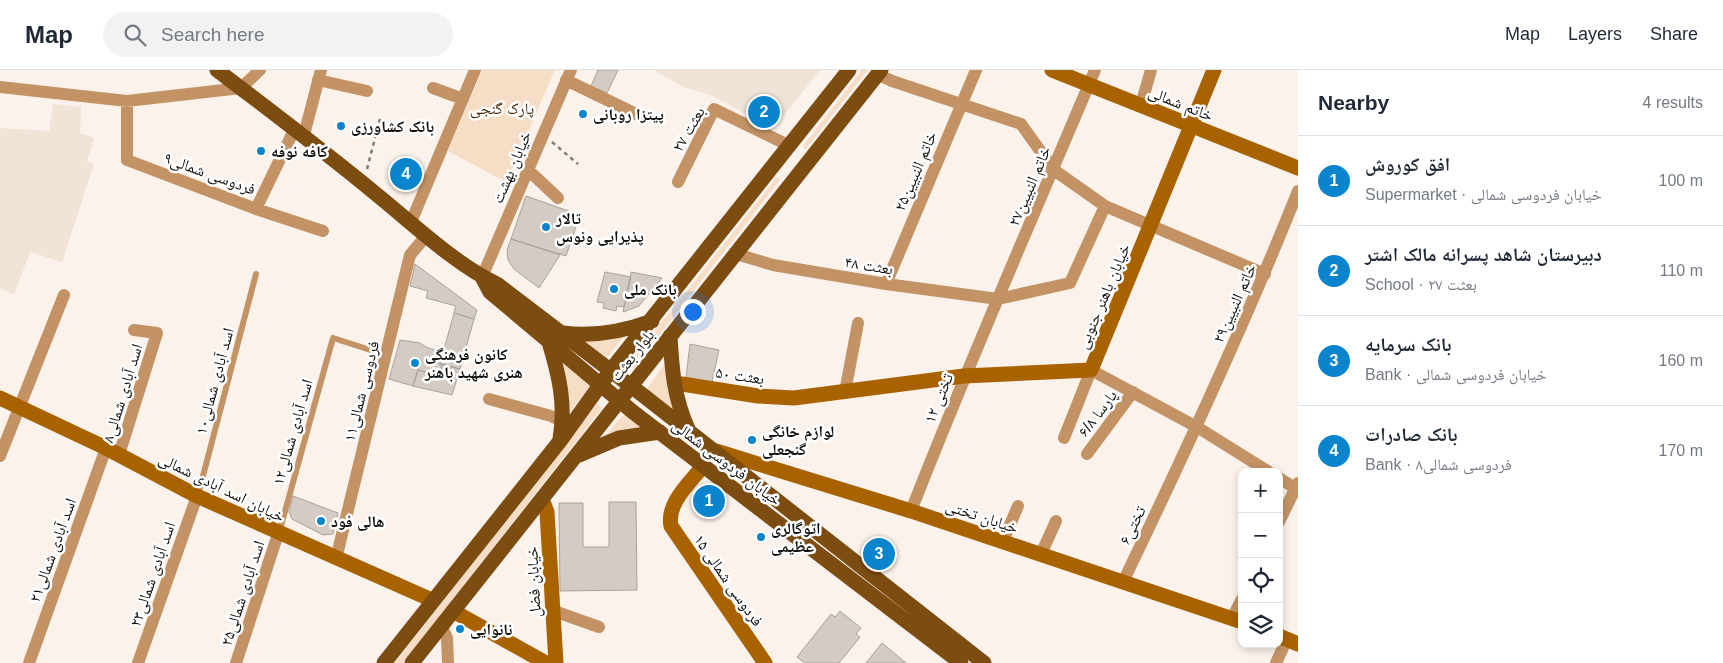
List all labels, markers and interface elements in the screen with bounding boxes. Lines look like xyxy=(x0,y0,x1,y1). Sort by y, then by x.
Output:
search box xyxy=(103,12,453,57)
text: Map xyxy=(25,21,73,48)
icon: search xyxy=(121,21,149,49)
text: Search here xyxy=(161,24,265,45)
text: Map xyxy=(1505,24,1540,44)
text: Layers xyxy=(1568,24,1622,44)
text: Share xyxy=(1650,24,1698,44)
street label: خاتم شمالی xyxy=(1145,83,1216,126)
text: Nearby xyxy=(1318,91,1389,114)
pin: 2 xyxy=(748,93,780,131)
text: 4 results xyxy=(1643,94,1703,111)
park label: پارک گنجی xyxy=(470,100,535,119)
street label: بعثت ۲۷ xyxy=(669,104,708,155)
place label: پیتزا روبانی xyxy=(593,106,664,124)
marker: پیتزا روبانی xyxy=(577,108,589,120)
place label: بانک کشاورزی xyxy=(351,118,434,136)
marker: بانک کشاورزی xyxy=(335,120,347,132)
street label: خیابان بهشت xyxy=(489,129,536,206)
street label: خاتم النبیین۲۵ xyxy=(891,129,942,214)
place label: کافه نوفه xyxy=(271,143,328,160)
street label: خاتم النبیین۲۷ xyxy=(1005,144,1056,229)
marker: کافه نوفه xyxy=(255,145,267,157)
street label: فردوسی شمالی۹ xyxy=(161,149,258,200)
text: افق کوروش xyxy=(1365,154,1450,175)
pin: 4 xyxy=(390,155,422,193)
text: 1 xyxy=(1330,172,1338,189)
text: 100 m xyxy=(1659,172,1703,189)
text: Supermarket · خیابان فردوسی شمالی xyxy=(1365,186,1602,203)
place label: تالار پذیرایی ونوس xyxy=(555,210,644,246)
marker: تالار پذیرایی ونوس xyxy=(540,221,552,233)
street label: خیابان باهنر جنوبی xyxy=(1074,241,1135,352)
text: دبیرستان شاهد پسرانه مالک اشتر xyxy=(1365,244,1602,265)
street label: بعثت ۴۸ xyxy=(843,253,894,278)
street label: خاتم النبیین۲۹ xyxy=(1210,261,1261,346)
text: 2 xyxy=(1330,262,1338,279)
text: 110 m xyxy=(1660,262,1703,279)
text: School · بعثت ۲۷ xyxy=(1365,276,1477,293)
place label: بانک ملی xyxy=(624,281,677,299)
marker: بانک ملی xyxy=(608,283,620,295)
your location xyxy=(680,299,706,325)
street label: اسد آبادی شمالی۱۰ xyxy=(192,326,239,437)
street label: بلوار بعثت xyxy=(607,326,658,385)
text: بانک سرمایه xyxy=(1365,334,1451,355)
street label: فردوسی شمالی۱۱ xyxy=(341,339,384,444)
street label: اسد آبادی شمالی۸ xyxy=(99,342,147,445)
place label: کانون فرهنگی هنری شهید باهنر xyxy=(424,346,523,382)
text: 3 xyxy=(1330,352,1338,369)
text: 160 m xyxy=(1659,352,1703,369)
marker: کانون فرهنگی هنری شهید باهنر xyxy=(409,357,421,369)
street label: بعثت ۵۰ xyxy=(715,364,765,388)
text: Bank · خیابان فردوسی شمالی xyxy=(1365,366,1547,383)
street label: تختی ۱۲ xyxy=(921,371,958,426)
street label: اسد آبادی شمالی۱۲ xyxy=(269,377,318,488)
street label: پارسا ۶/۸ xyxy=(1074,387,1121,440)
street label: خیابان فردوسی شمالی xyxy=(668,416,784,510)
place label: لوازم خانگی گنجعلی xyxy=(762,423,834,459)
text: بانک صادرات xyxy=(1365,424,1458,445)
marker: لوازم خانگی گنجعلی xyxy=(746,434,758,446)
text: 4 xyxy=(1330,442,1338,459)
text: 170 m xyxy=(1659,442,1703,459)
street label: خیابان اسد آبادی شمالی xyxy=(155,450,287,527)
text: Bank · فردوسی شمالی۸ xyxy=(1365,456,1512,473)
map controls xyxy=(1238,468,1283,648)
button: + xyxy=(1238,468,1283,513)
pin: 1 xyxy=(693,482,725,520)
street label: اسد آبادی شمالی۲۱ xyxy=(26,496,81,605)
street label: خیابان تختی xyxy=(943,497,1020,538)
street label: تختی۶ xyxy=(1116,503,1151,548)
place label: هالی فود xyxy=(331,513,384,531)
button: − xyxy=(1238,513,1283,558)
marker: هالی فود xyxy=(315,515,327,527)
street label: اسد آبادی شمالی۲۳ xyxy=(127,520,180,629)
place label: اتوگالری عظیمی xyxy=(771,520,821,556)
street label: فردوسی شمالی ۱۵ xyxy=(689,531,766,630)
marker: اتوگالری عظیمی xyxy=(755,531,767,543)
pin: 3 xyxy=(863,535,895,573)
street label: اسد آبادی شمالی۲۵ xyxy=(217,538,269,648)
street label: خیابان فضل xyxy=(523,546,546,618)
button: locate xyxy=(1238,558,1283,603)
button: layers xyxy=(1238,603,1283,648)
place label: نانوایی xyxy=(470,621,512,639)
marker: نانوایی xyxy=(454,623,466,635)

